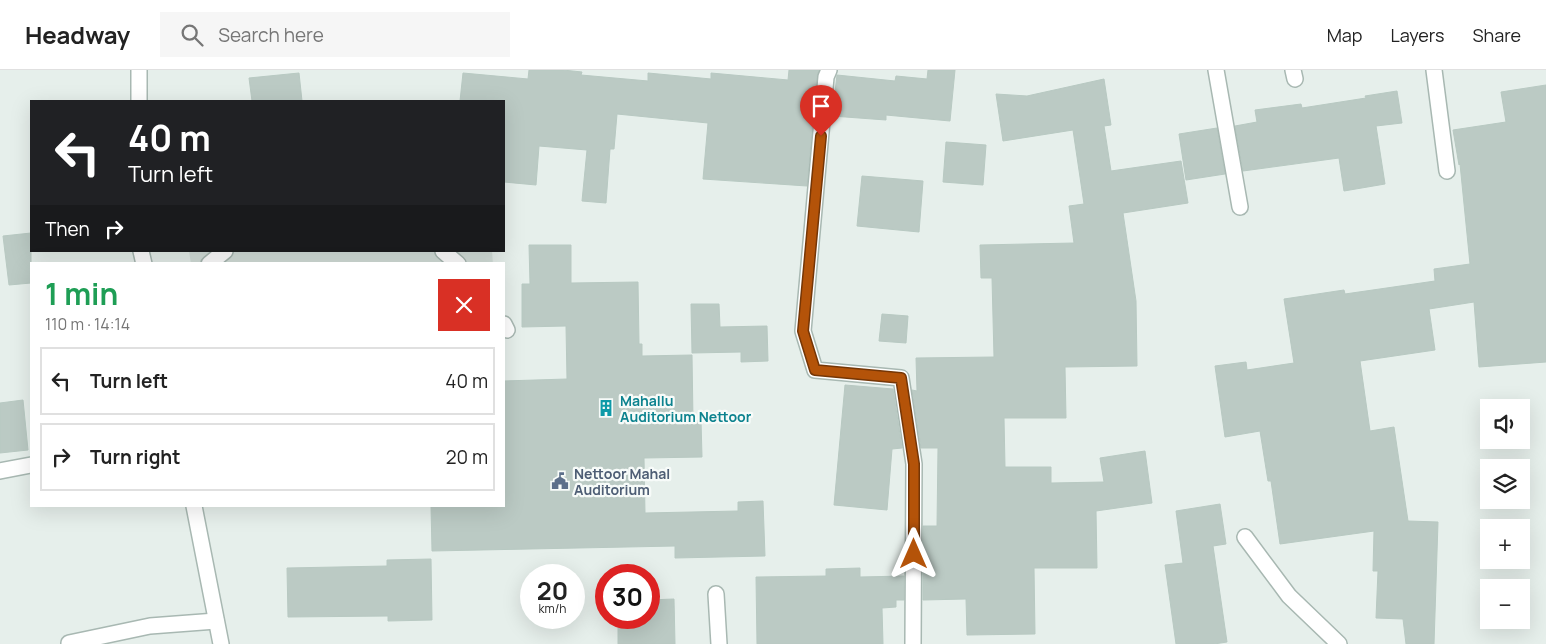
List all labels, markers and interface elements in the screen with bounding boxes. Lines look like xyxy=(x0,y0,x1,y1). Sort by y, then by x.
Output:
search box xyxy=(160,12,510,57)
text: Headway xyxy=(25,18,130,51)
icon: search xyxy=(178,21,206,49)
text: Search here xyxy=(218,22,324,48)
text: Map xyxy=(1327,23,1362,47)
text: Layers xyxy=(1390,23,1444,47)
text: Share xyxy=(1472,23,1521,47)
pin xyxy=(800,85,842,136)
icon: arrive xyxy=(807,92,835,120)
text: 40 m xyxy=(128,114,211,162)
icon: left xyxy=(45,120,110,185)
text: Turn left xyxy=(128,159,213,189)
icon: right xyxy=(100,215,128,243)
text: Then xyxy=(45,216,90,242)
text: 1 min xyxy=(45,273,118,314)
button: close xyxy=(438,279,490,331)
text: 110 m · 14:14 xyxy=(45,313,130,335)
icon: left xyxy=(47,367,75,395)
text: Turn left xyxy=(90,368,168,394)
text: 40 m xyxy=(445,368,488,394)
place label: Mahallu Auditorium Nettoor xyxy=(620,391,752,426)
building icon: Mahallu Auditorium Nettoor xyxy=(596,398,616,418)
map controls xyxy=(1480,399,1530,629)
button: sound xyxy=(1480,399,1530,449)
icon: right xyxy=(47,443,75,471)
text: Turn right xyxy=(90,444,180,470)
text: 20 m xyxy=(446,444,488,470)
button: layers xyxy=(1480,459,1530,509)
place label: Nettoor Mahal Auditorium xyxy=(574,464,670,499)
public building icon: Nettoor Mahal Auditorium xyxy=(550,471,570,491)
button: + xyxy=(1480,519,1530,569)
position arrow xyxy=(887,527,939,579)
speed limit sign: 30 xyxy=(595,564,660,629)
text: 20 xyxy=(537,573,568,608)
button: − xyxy=(1480,579,1530,629)
text: km/h xyxy=(539,600,566,617)

